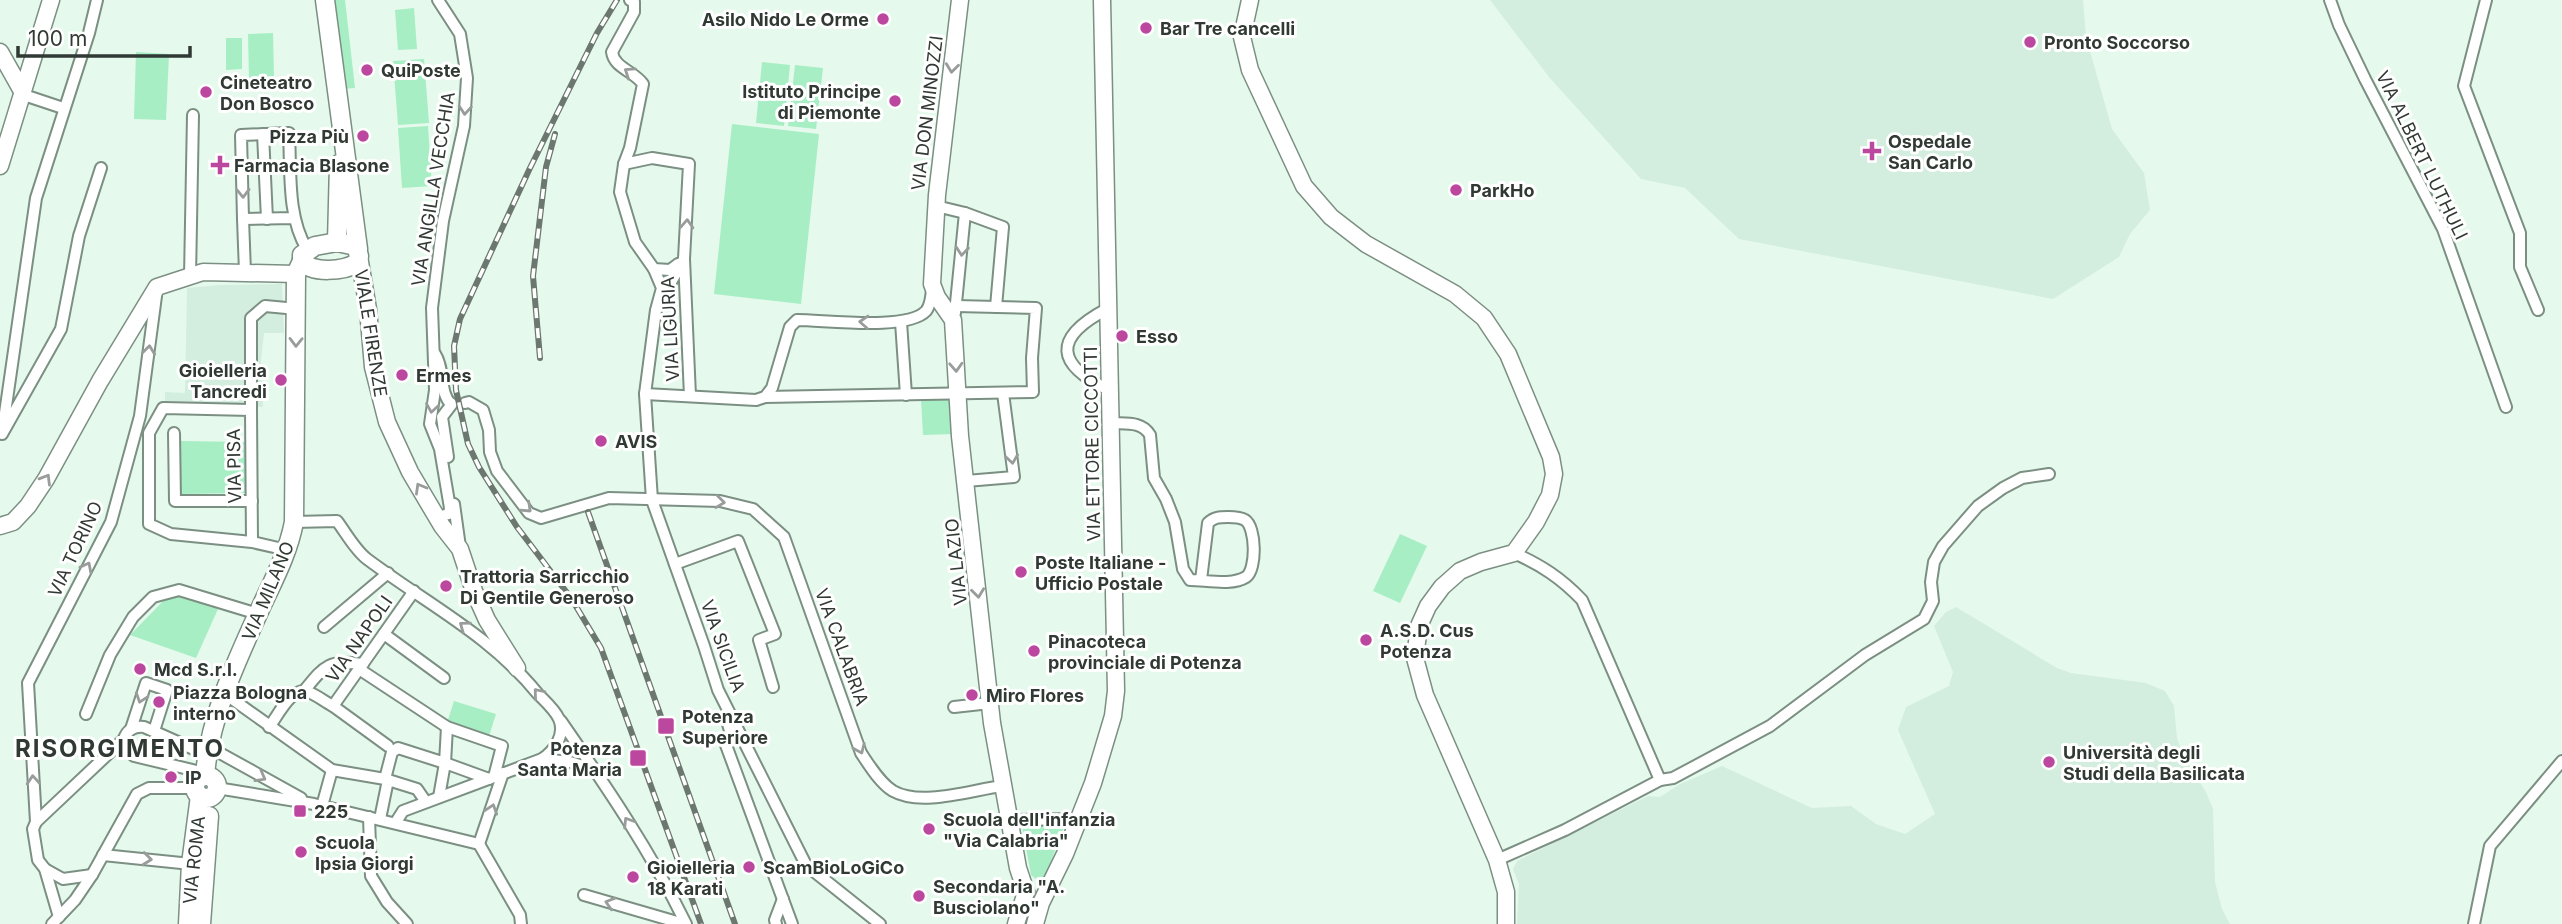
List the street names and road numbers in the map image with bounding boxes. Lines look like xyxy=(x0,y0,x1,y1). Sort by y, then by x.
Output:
street label: VIA DON MINOZZI xyxy=(907,34,947,192)
street label: VIA ALBERT LUTHULI xyxy=(2372,67,2472,243)
street label: VIA ANGILLA VECCHIA xyxy=(407,90,459,288)
street label: VIALE FIRENZE xyxy=(351,268,391,398)
street label: VIA LIGURIA xyxy=(657,276,683,382)
street label: VIA ETTORE CICCOTTI xyxy=(1080,346,1104,542)
street label: VIA PISA xyxy=(223,428,245,504)
street label: VIA TORINO xyxy=(44,498,106,600)
street label: VIA LAZIO xyxy=(941,518,971,606)
street label: VIA MILANO xyxy=(238,538,298,644)
street label: VIA CALABRIA xyxy=(811,586,873,708)
street label: VIA NAPOLI xyxy=(321,592,397,686)
street label: VIA SICILIA xyxy=(697,597,749,695)
street label: VIA ROMA xyxy=(179,815,209,905)

